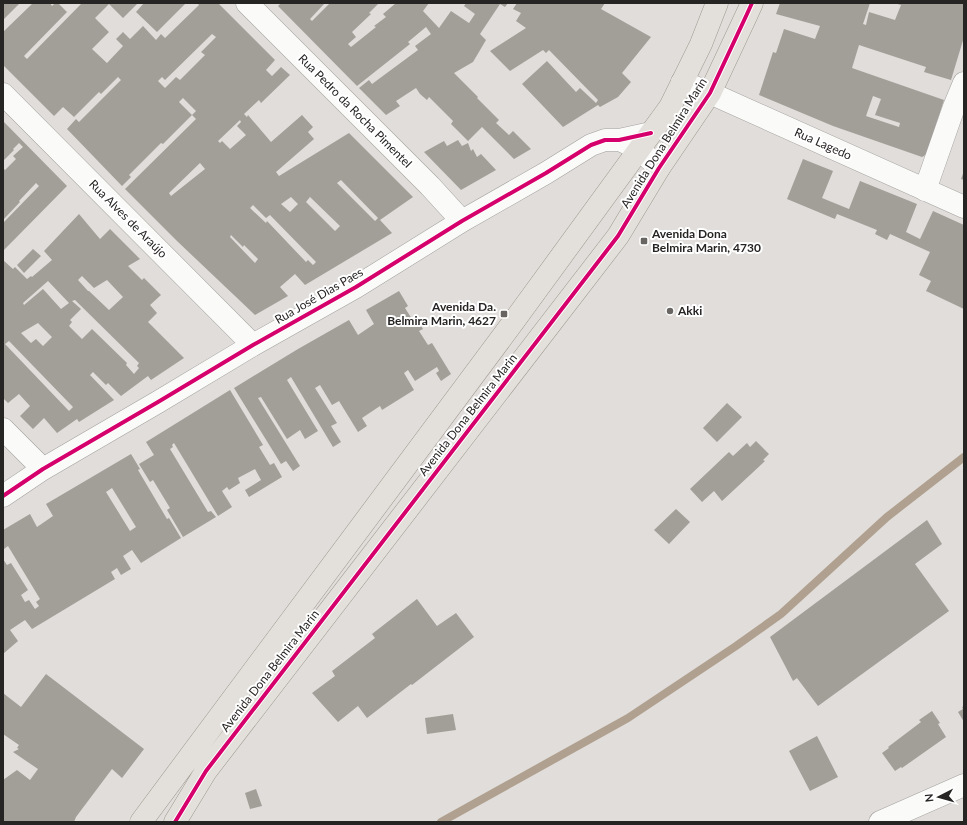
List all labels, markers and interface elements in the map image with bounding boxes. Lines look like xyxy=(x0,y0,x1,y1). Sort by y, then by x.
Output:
street label: Rua Pedro da Rocha Pimentel xyxy=(295,51,415,171)
street label: Avenida Dona Belmira Marin xyxy=(617,75,710,211)
street label: Rua Lagedo xyxy=(792,124,854,163)
street label: Rua Alves de Araújo xyxy=(86,176,171,261)
place label: Avenida Dona Belmira Marin, 4730 xyxy=(651,226,761,255)
marker: Avenida Dona Belmira Marin, 4730 xyxy=(639,236,649,246)
street label: Rua José Dias Paes xyxy=(272,264,366,327)
place label: Avenida Da. Belmira Marin, 4627 xyxy=(387,299,496,328)
place label: Akki xyxy=(677,303,702,318)
marker: Akki xyxy=(665,306,675,316)
marker: Avenida Da. Belmira Marin, 4627 xyxy=(499,309,509,319)
street label: Avenida Dona Belmira Marin xyxy=(415,351,520,479)
street label: Avenida Dona Belmira Marin xyxy=(217,607,322,735)
north arrow xyxy=(919,777,959,817)
text: N xyxy=(922,793,935,803)

